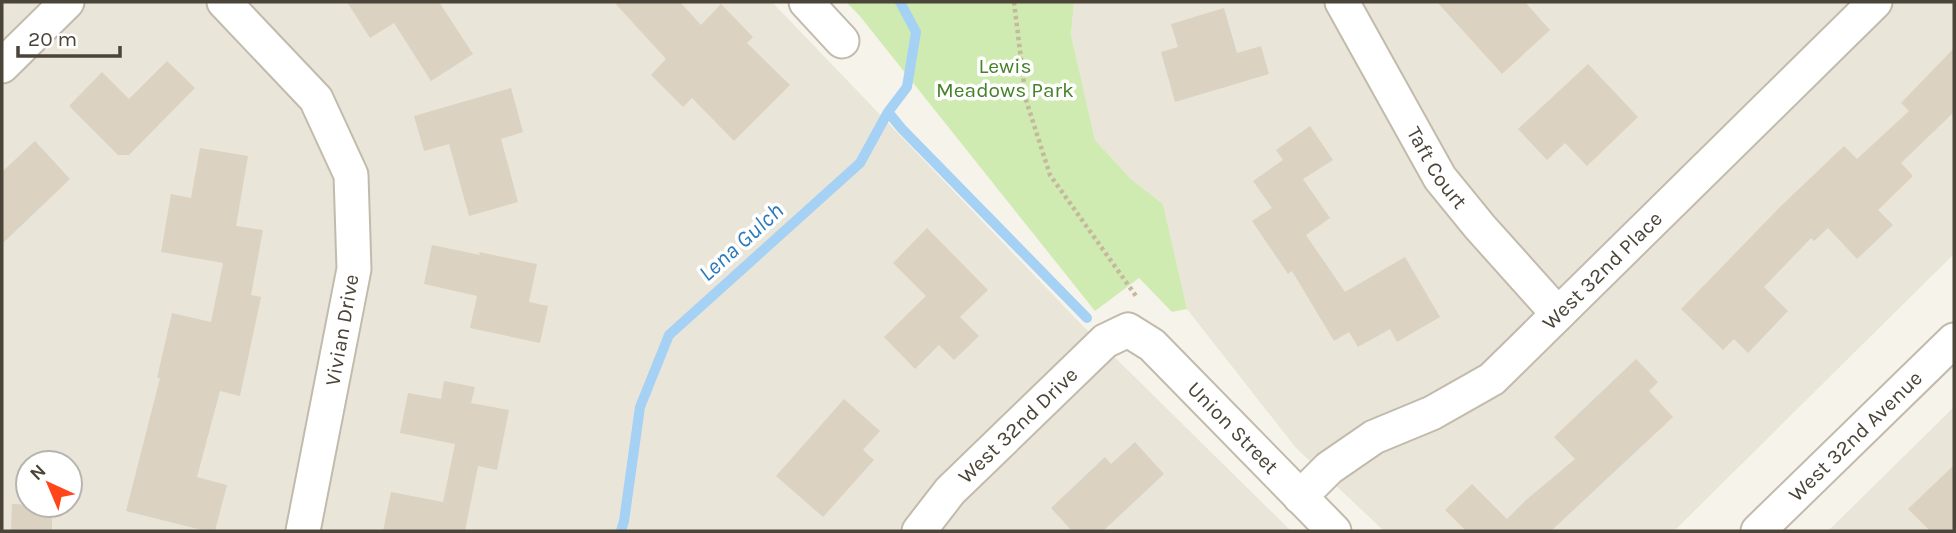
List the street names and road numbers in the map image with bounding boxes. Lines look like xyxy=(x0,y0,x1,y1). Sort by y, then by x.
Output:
street label: Taft Court xyxy=(1402,122,1472,214)
street label: West 32nd Place xyxy=(1537,206,1667,335)
street label: Vivian Drive xyxy=(320,272,364,388)
street label: West 32nd Drive xyxy=(953,362,1082,488)
street label: West 32nd Avenue xyxy=(1784,366,1927,506)
street label: Union Street xyxy=(1183,377,1284,479)

